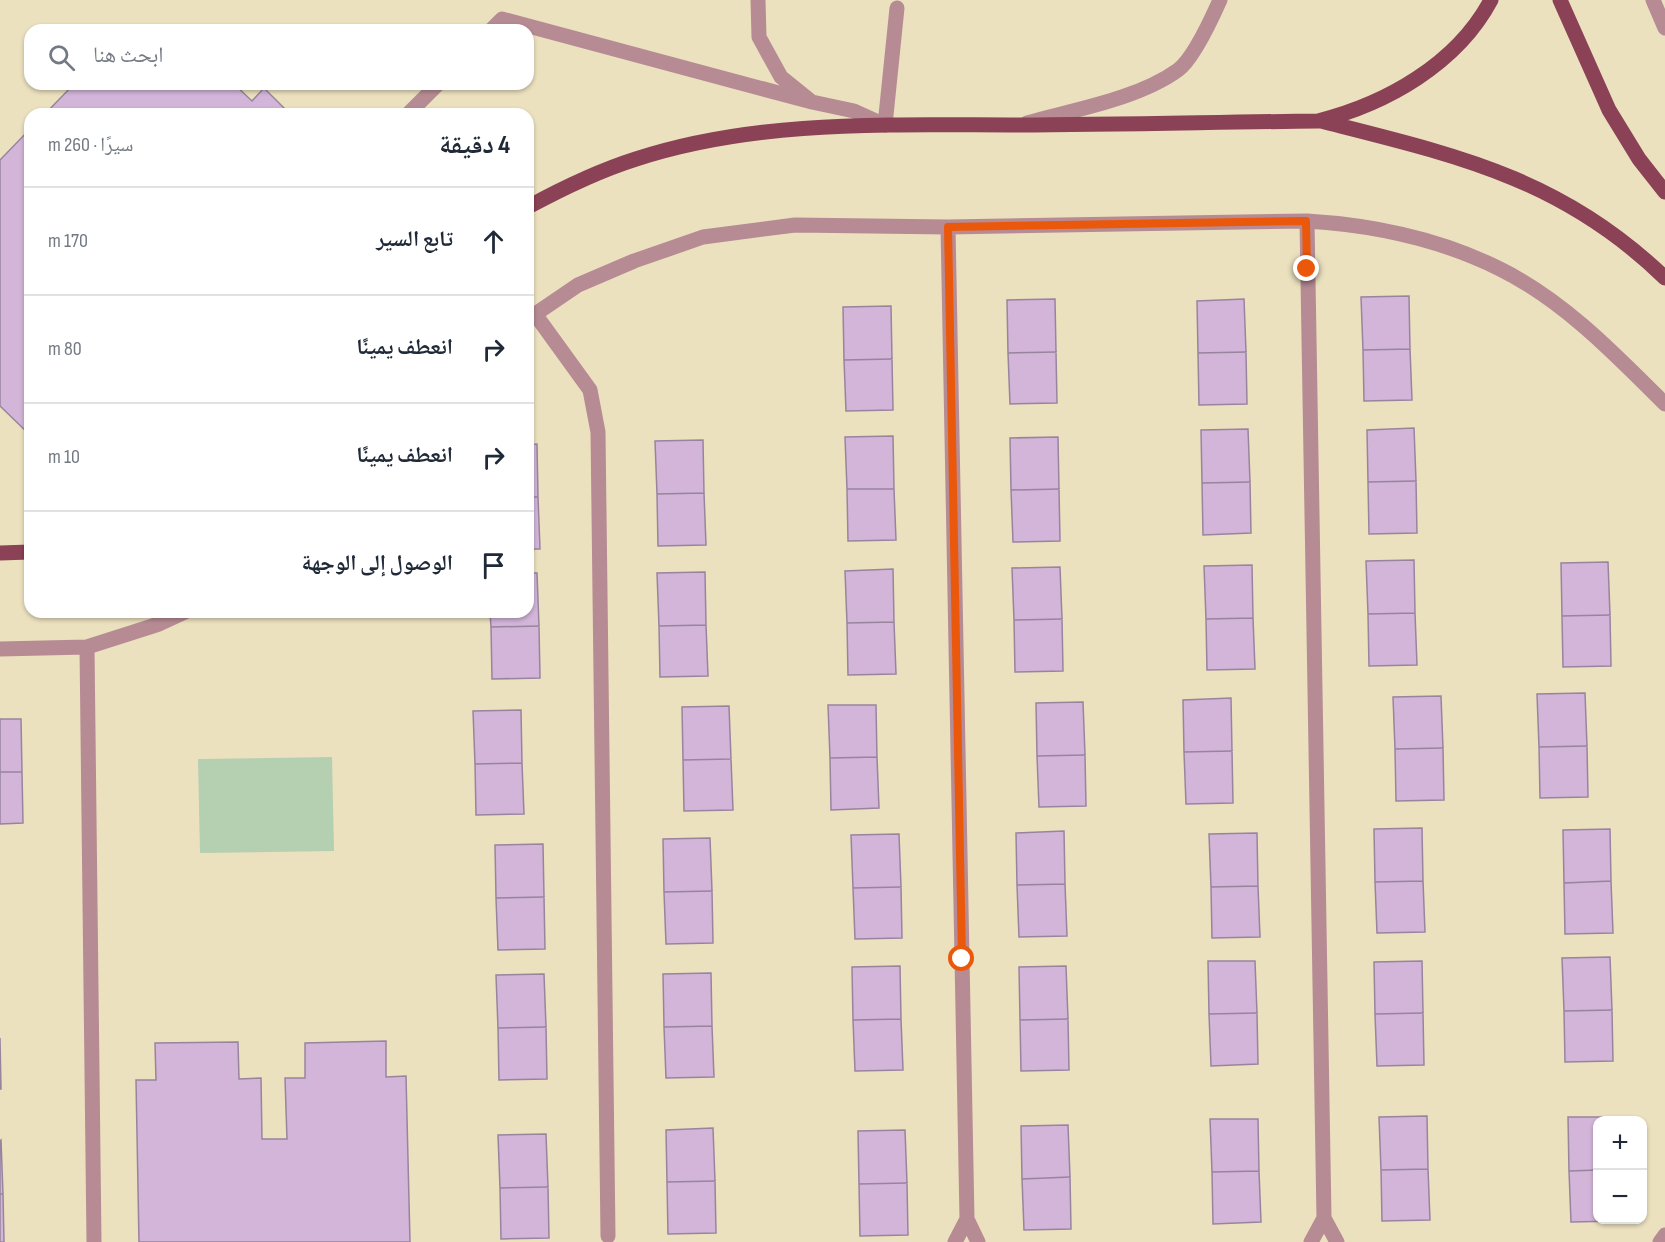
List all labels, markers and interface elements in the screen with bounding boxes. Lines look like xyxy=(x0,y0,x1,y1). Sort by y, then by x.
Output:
search box xyxy=(24,24,534,90)
icon: search xyxy=(45,41,78,74)
text: ابحث هنا xyxy=(93,42,164,69)
text: 4 دقيقة xyxy=(439,130,510,161)
text: سيرًا · 260 m xyxy=(48,133,134,157)
icon: ahead xyxy=(477,225,510,258)
text: تابع السير xyxy=(376,226,453,253)
text: 170 m xyxy=(48,229,88,253)
route end xyxy=(1293,255,1319,281)
icon: right xyxy=(477,333,510,366)
text: انعطف يمينًا xyxy=(356,334,453,361)
text: 80 m xyxy=(48,337,82,361)
icon: right xyxy=(477,441,510,474)
text: انعطف يمينًا xyxy=(356,442,453,469)
text: 10 m xyxy=(48,445,80,469)
icon: arrive xyxy=(477,549,510,582)
text: الوصول إلى الوجهة xyxy=(301,550,453,577)
route start xyxy=(948,945,974,971)
map controls xyxy=(1593,1116,1647,1224)
button: + xyxy=(1593,1116,1647,1170)
button: − xyxy=(1593,1170,1647,1224)

